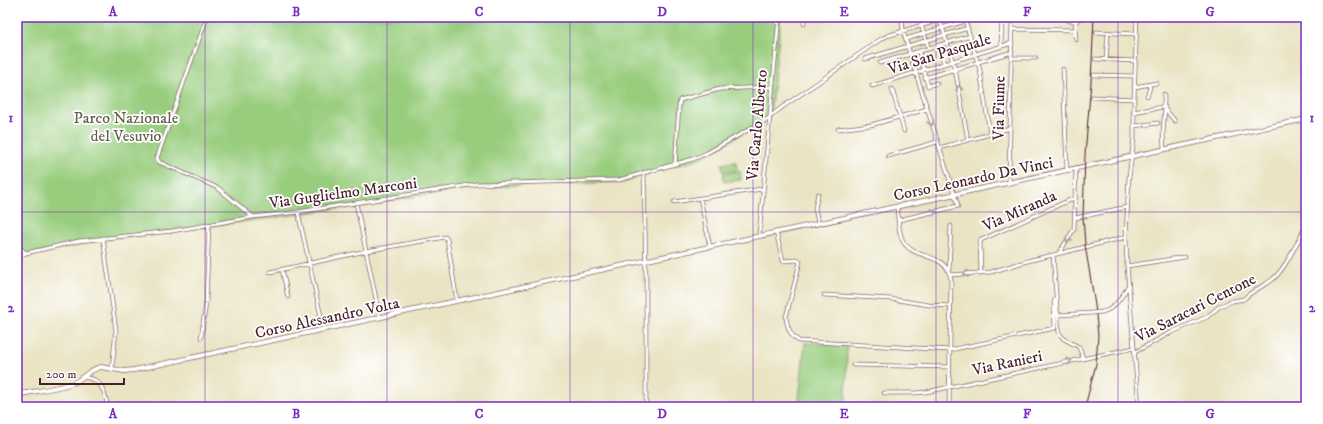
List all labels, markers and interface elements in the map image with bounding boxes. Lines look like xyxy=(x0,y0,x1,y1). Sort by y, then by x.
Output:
text: A xyxy=(108,4,118,20)
text: B xyxy=(292,4,300,20)
text: C xyxy=(475,4,484,20)
text: D xyxy=(657,4,667,20)
text: E xyxy=(839,4,849,20)
text: F xyxy=(1023,4,1032,20)
text: G xyxy=(1205,4,1215,20)
street label: Via San Pasquale xyxy=(884,29,994,79)
street label: Via Carlo Alberto xyxy=(742,68,772,183)
street label: Via Fiume xyxy=(988,75,1010,141)
one-way arrow xyxy=(955,84,964,91)
park label: Parco Nazionale del Vesuvio xyxy=(73,108,179,146)
text: 1 xyxy=(9,110,14,126)
text: 1 xyxy=(1310,110,1315,126)
one-way arrow xyxy=(926,119,935,126)
street label: Corso Leonardo Da Vinci xyxy=(892,152,1055,206)
street label: Via Guglielmo Marconi xyxy=(267,173,418,213)
street label: Via Miranda xyxy=(978,186,1060,237)
one-way arrow xyxy=(931,208,938,216)
one-way arrow xyxy=(1066,236,1073,243)
one-way arrow xyxy=(963,269,969,278)
street label: Via Saracari Centone xyxy=(1131,269,1260,347)
street label: Corso Alessandro Volta xyxy=(253,293,401,343)
text: 2 xyxy=(8,300,15,316)
text: 2 xyxy=(1309,300,1316,316)
street label: Via Ranieri xyxy=(969,346,1044,380)
one-way arrow xyxy=(1066,357,1072,365)
scale bar xyxy=(40,360,124,386)
text: 200 m xyxy=(46,367,76,382)
text: A xyxy=(108,406,118,422)
text: B xyxy=(292,406,300,422)
text: C xyxy=(475,406,484,422)
text: D xyxy=(657,406,667,422)
text: E xyxy=(839,406,849,422)
text: F xyxy=(1023,406,1032,422)
text: G xyxy=(1205,406,1215,422)

